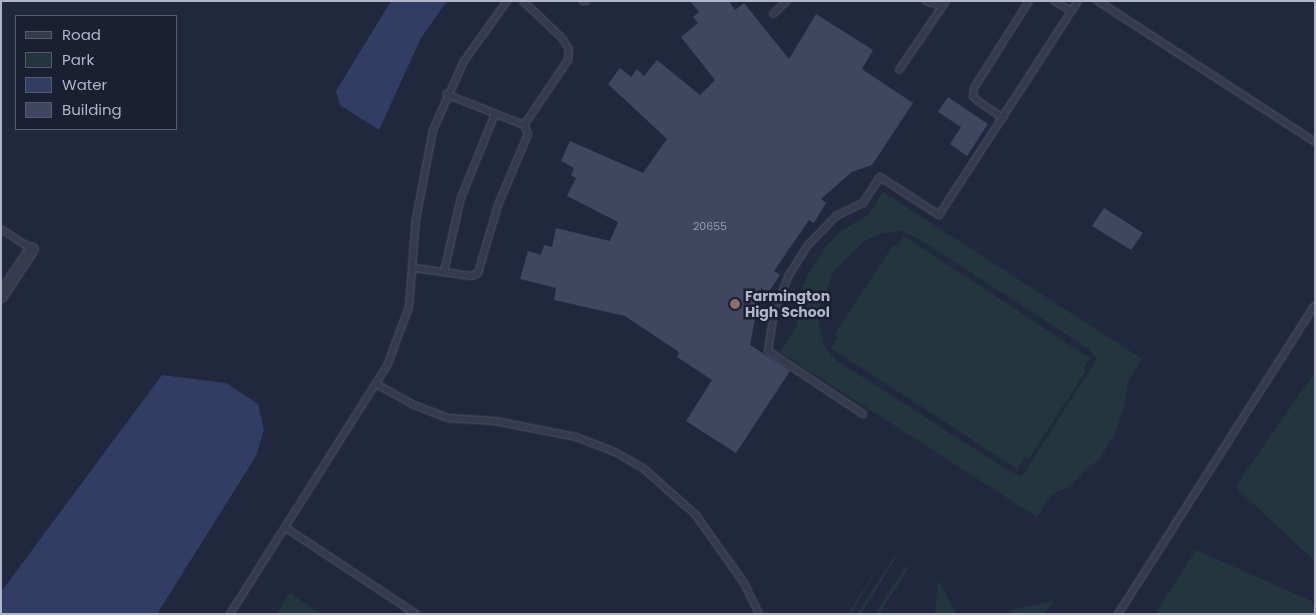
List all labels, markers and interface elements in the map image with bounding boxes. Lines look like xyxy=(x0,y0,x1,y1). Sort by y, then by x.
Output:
legend xyxy=(15,15,178,130)
text: Road xyxy=(62,24,101,45)
text: Park xyxy=(62,49,94,70)
text: Water xyxy=(62,74,107,95)
text: Building xyxy=(62,99,122,120)
house number: 20655 xyxy=(693,219,727,233)
place label: Farmington High School xyxy=(745,288,830,321)
marker: Farmington High School xyxy=(729,298,741,310)

